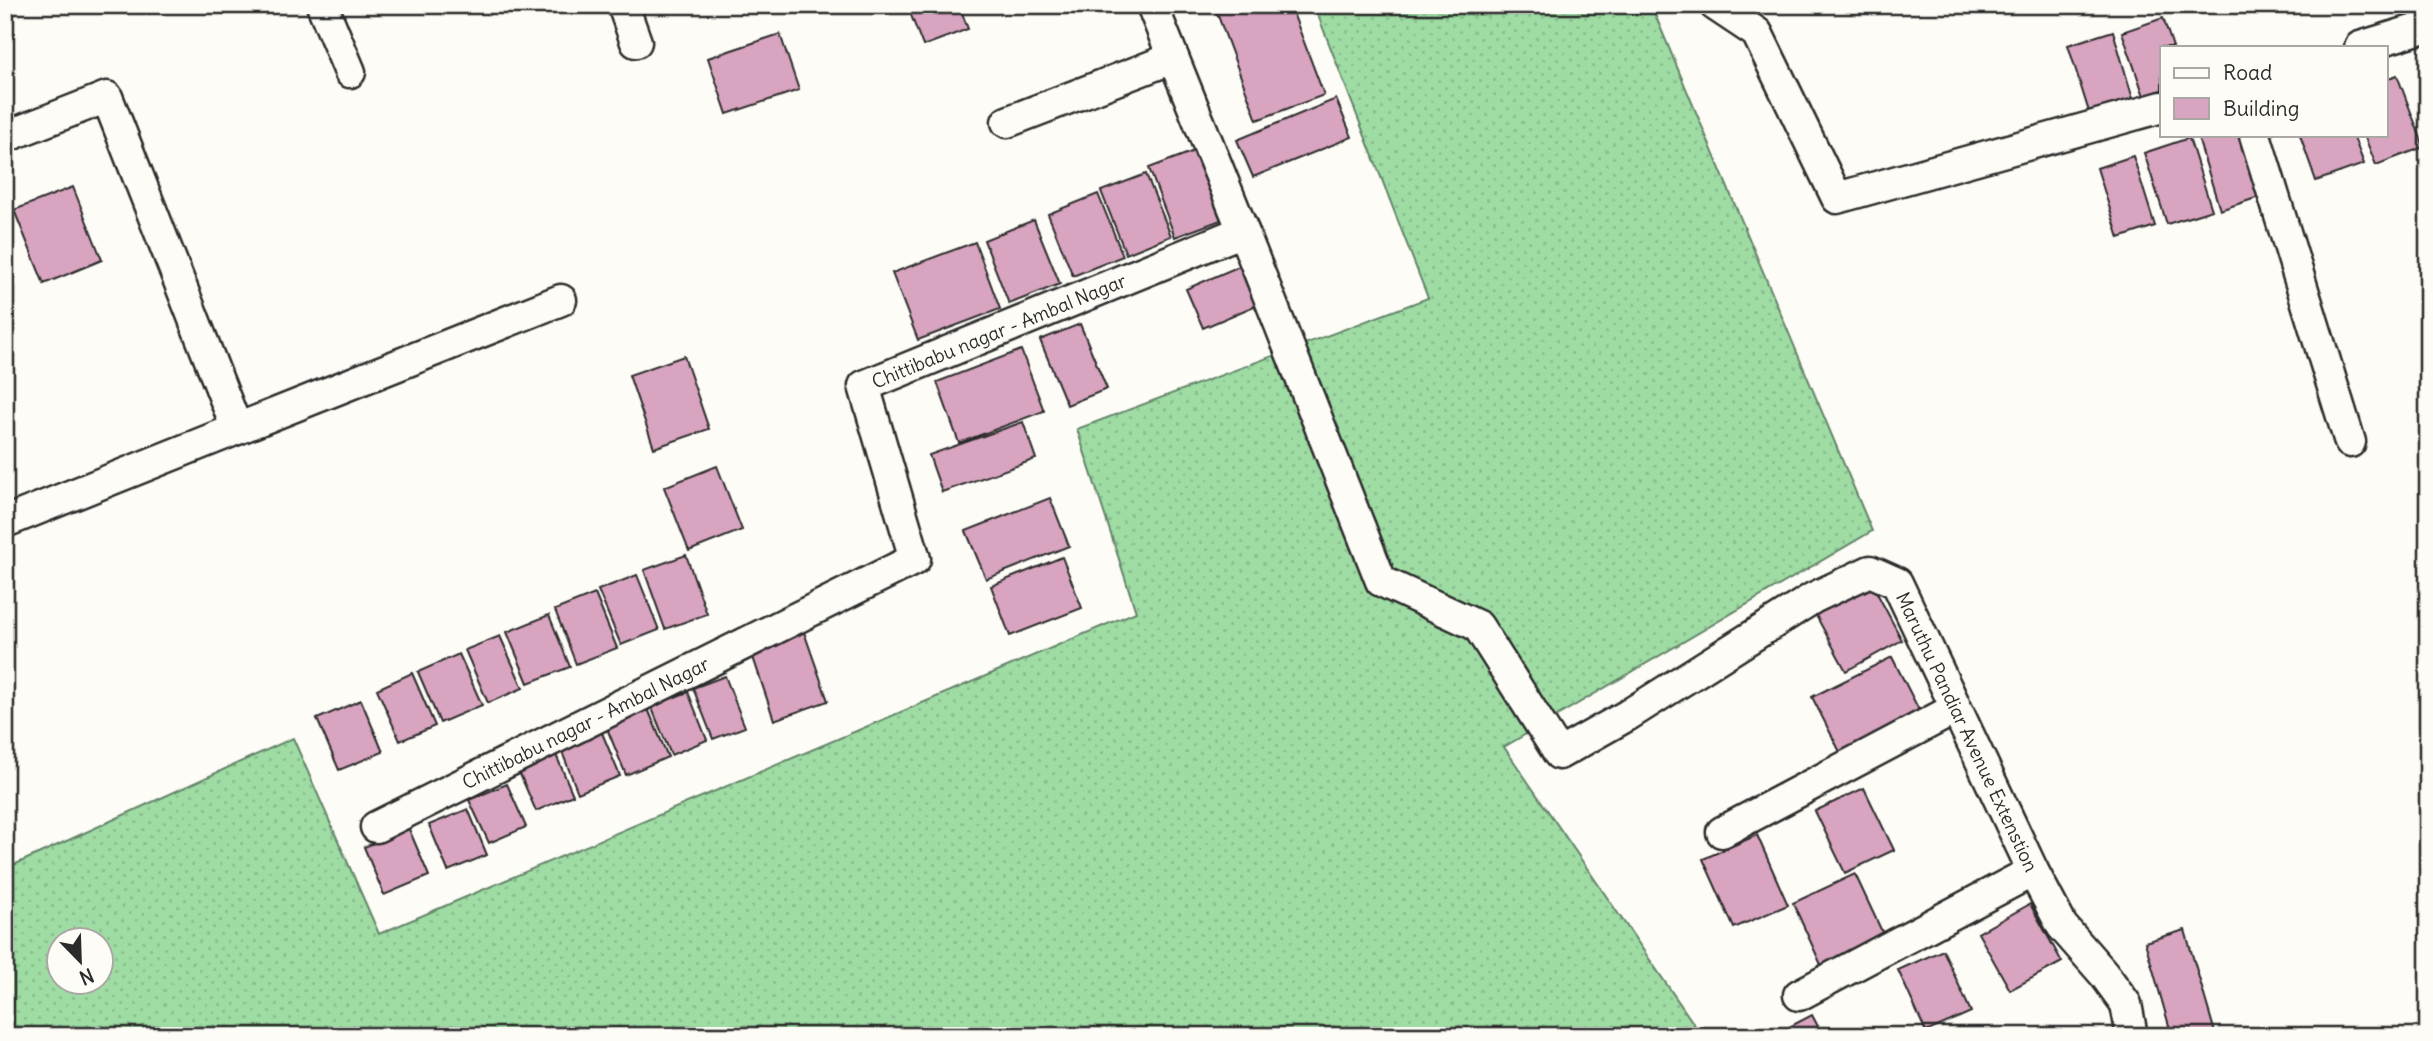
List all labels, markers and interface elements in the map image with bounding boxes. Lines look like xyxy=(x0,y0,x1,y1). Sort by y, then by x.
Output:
legend xyxy=(2160,46,2388,136)
text: Road xyxy=(2223,59,2272,86)
text: Building xyxy=(2223,95,2299,122)
street label: Chittibabu nagar - Ambal Nagar xyxy=(868,268,1130,394)
street label: Maruthu Pandiar Avenue Extenstion xyxy=(1891,588,2044,876)
street label: Chittibabu nagar - Ambal Nagar xyxy=(458,651,713,794)
north arrow xyxy=(46,926,116,996)
text: N xyxy=(76,963,97,990)

